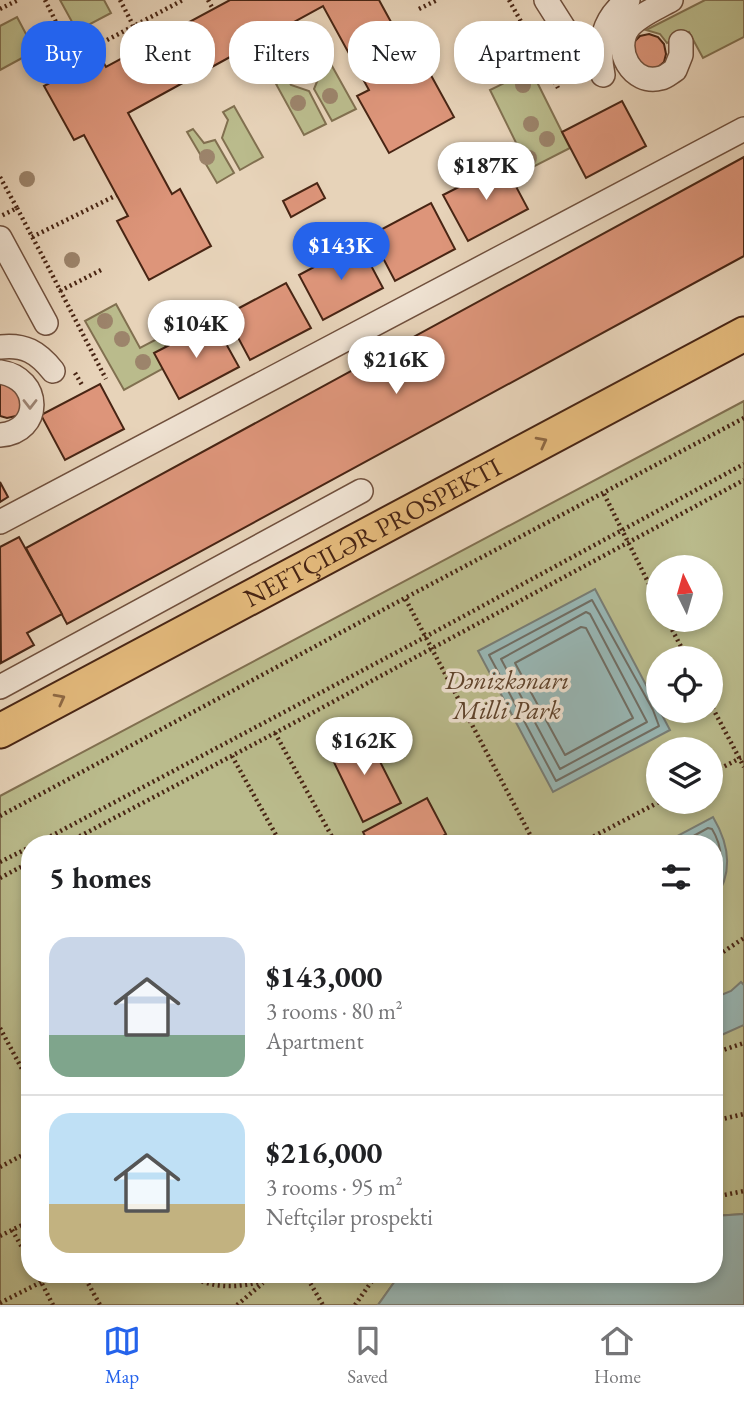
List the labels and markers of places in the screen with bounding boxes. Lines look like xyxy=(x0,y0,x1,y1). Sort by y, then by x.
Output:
pin: $187K xyxy=(437,142,535,202)
pin: $143K xyxy=(292,222,390,282)
pin: $104K xyxy=(147,300,245,360)
pin: $216K xyxy=(347,336,445,396)
pin: $162K xyxy=(315,718,413,777)

